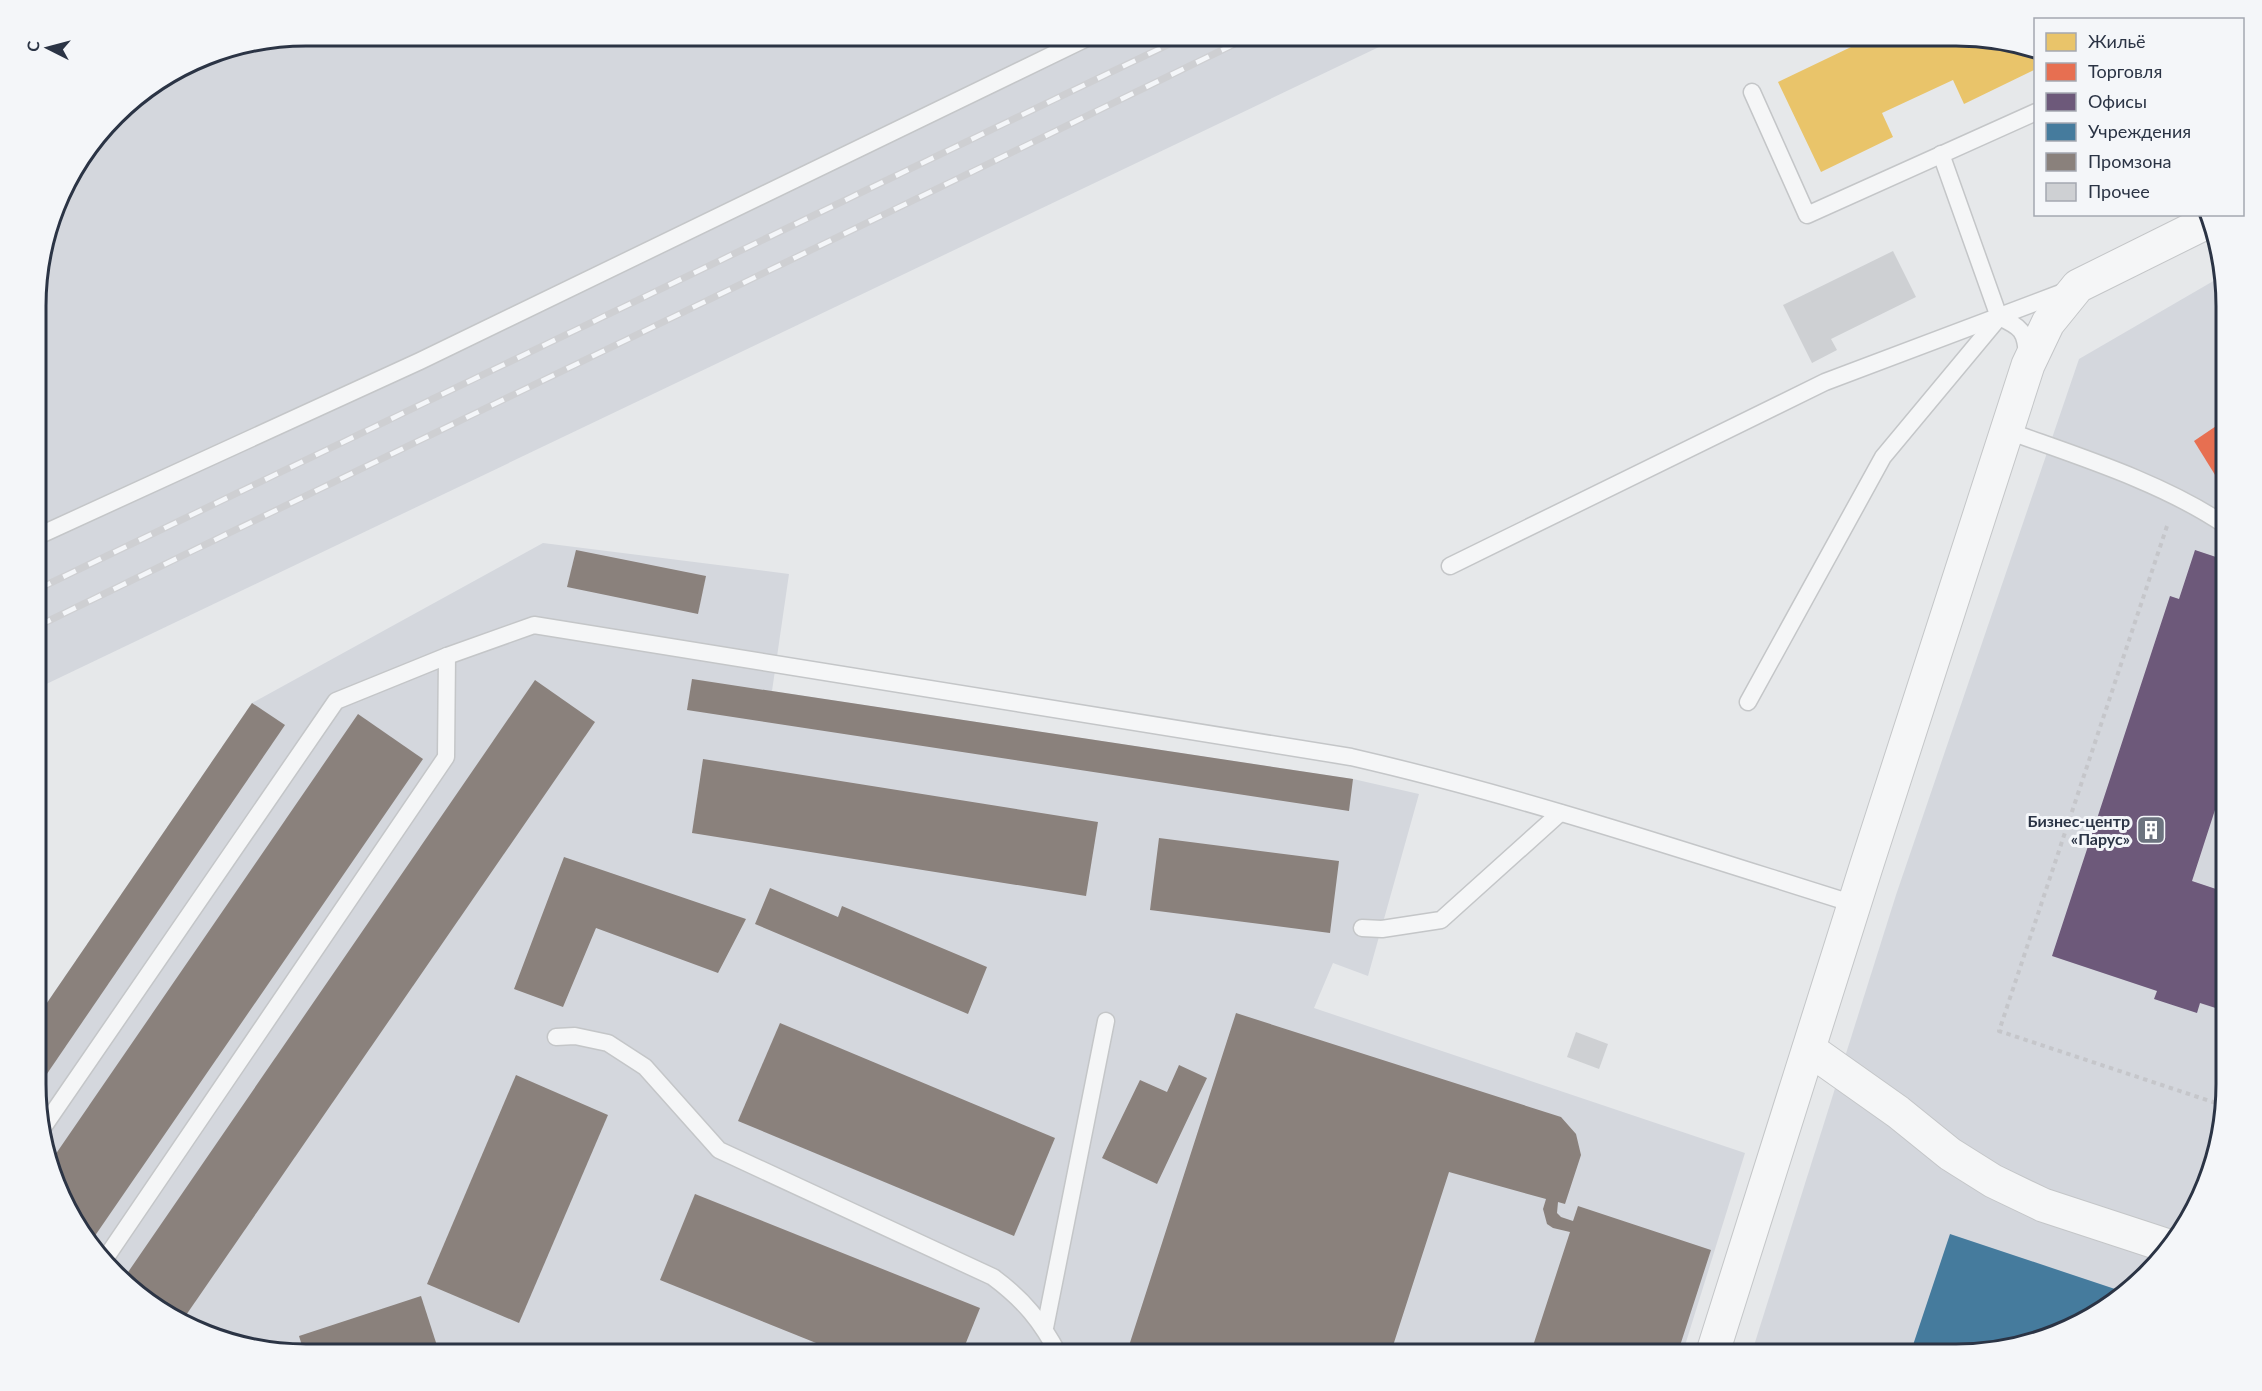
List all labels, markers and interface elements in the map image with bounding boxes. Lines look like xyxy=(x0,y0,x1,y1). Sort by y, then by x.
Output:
north arrow xyxy=(18,18,78,78)
legend xyxy=(2034,18,2244,216)
text: Жильё xyxy=(2088,30,2146,52)
text: С xyxy=(23,40,43,53)
text: Торговля xyxy=(2088,60,2162,82)
text: Офисы xyxy=(2088,90,2147,112)
text: Учреждения xyxy=(2088,120,2191,142)
text: Промзона xyxy=(2088,150,2171,172)
text: Прочее xyxy=(2088,180,2150,202)
place label: Бизнес-центр «Парус» xyxy=(2028,811,2130,848)
building icon: Бизнес-центр «Парус» xyxy=(2135,814,2167,846)

